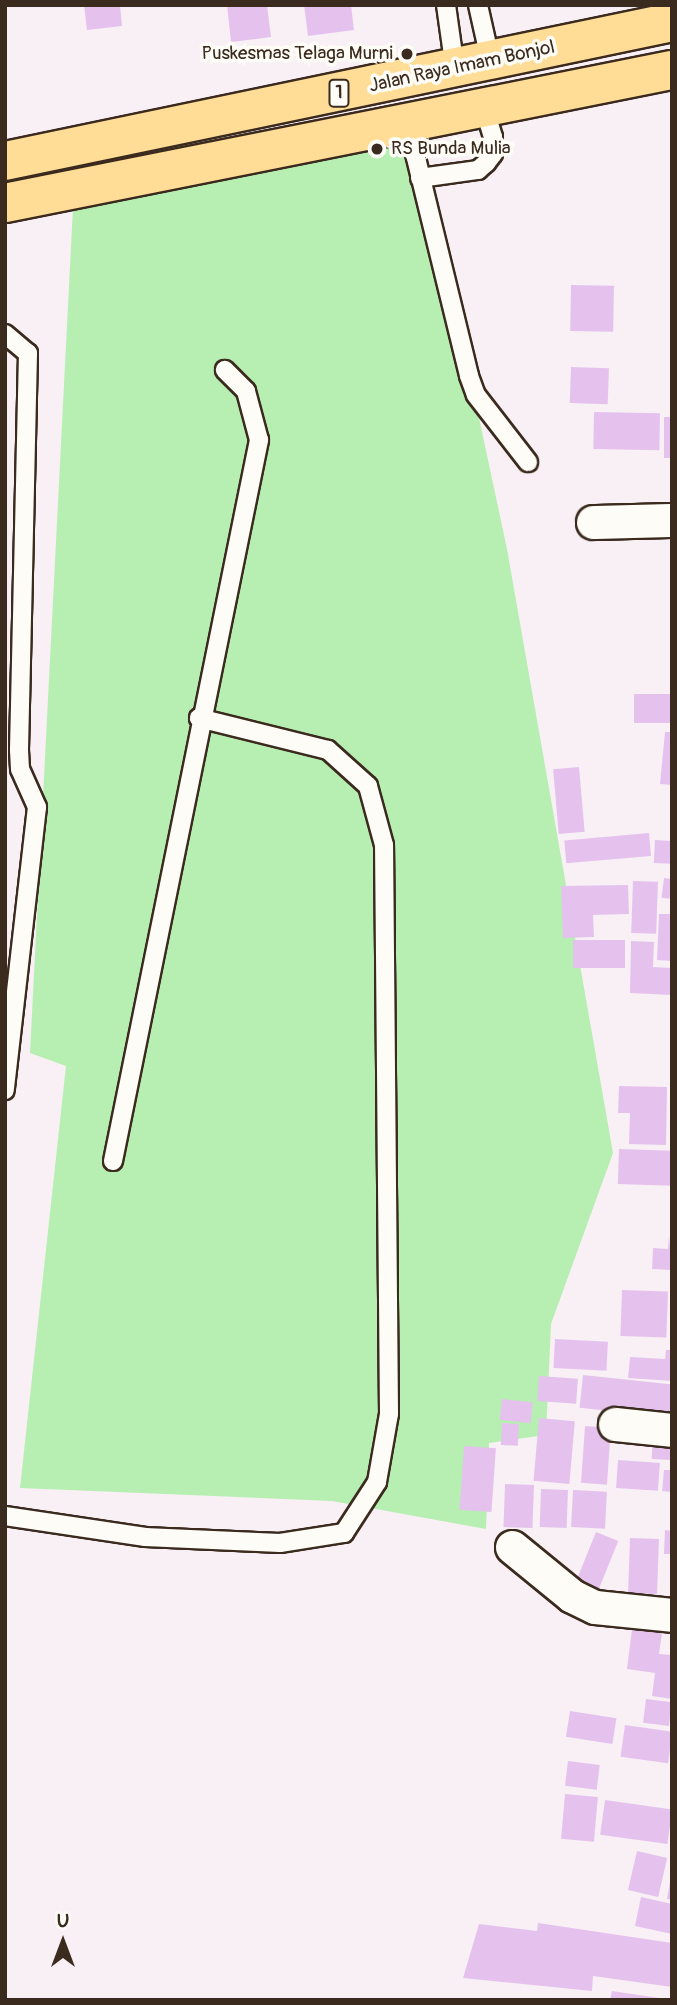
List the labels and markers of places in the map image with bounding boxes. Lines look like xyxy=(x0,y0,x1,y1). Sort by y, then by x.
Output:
place label: Puskesmas Telaga Murni xyxy=(202,43,393,65)
marker: Puskesmas Telaga Murni xyxy=(399,46,415,62)
place label: RS Bunda Mulia xyxy=(391,138,511,160)
marker: RS Bunda Mulia xyxy=(369,141,385,157)

